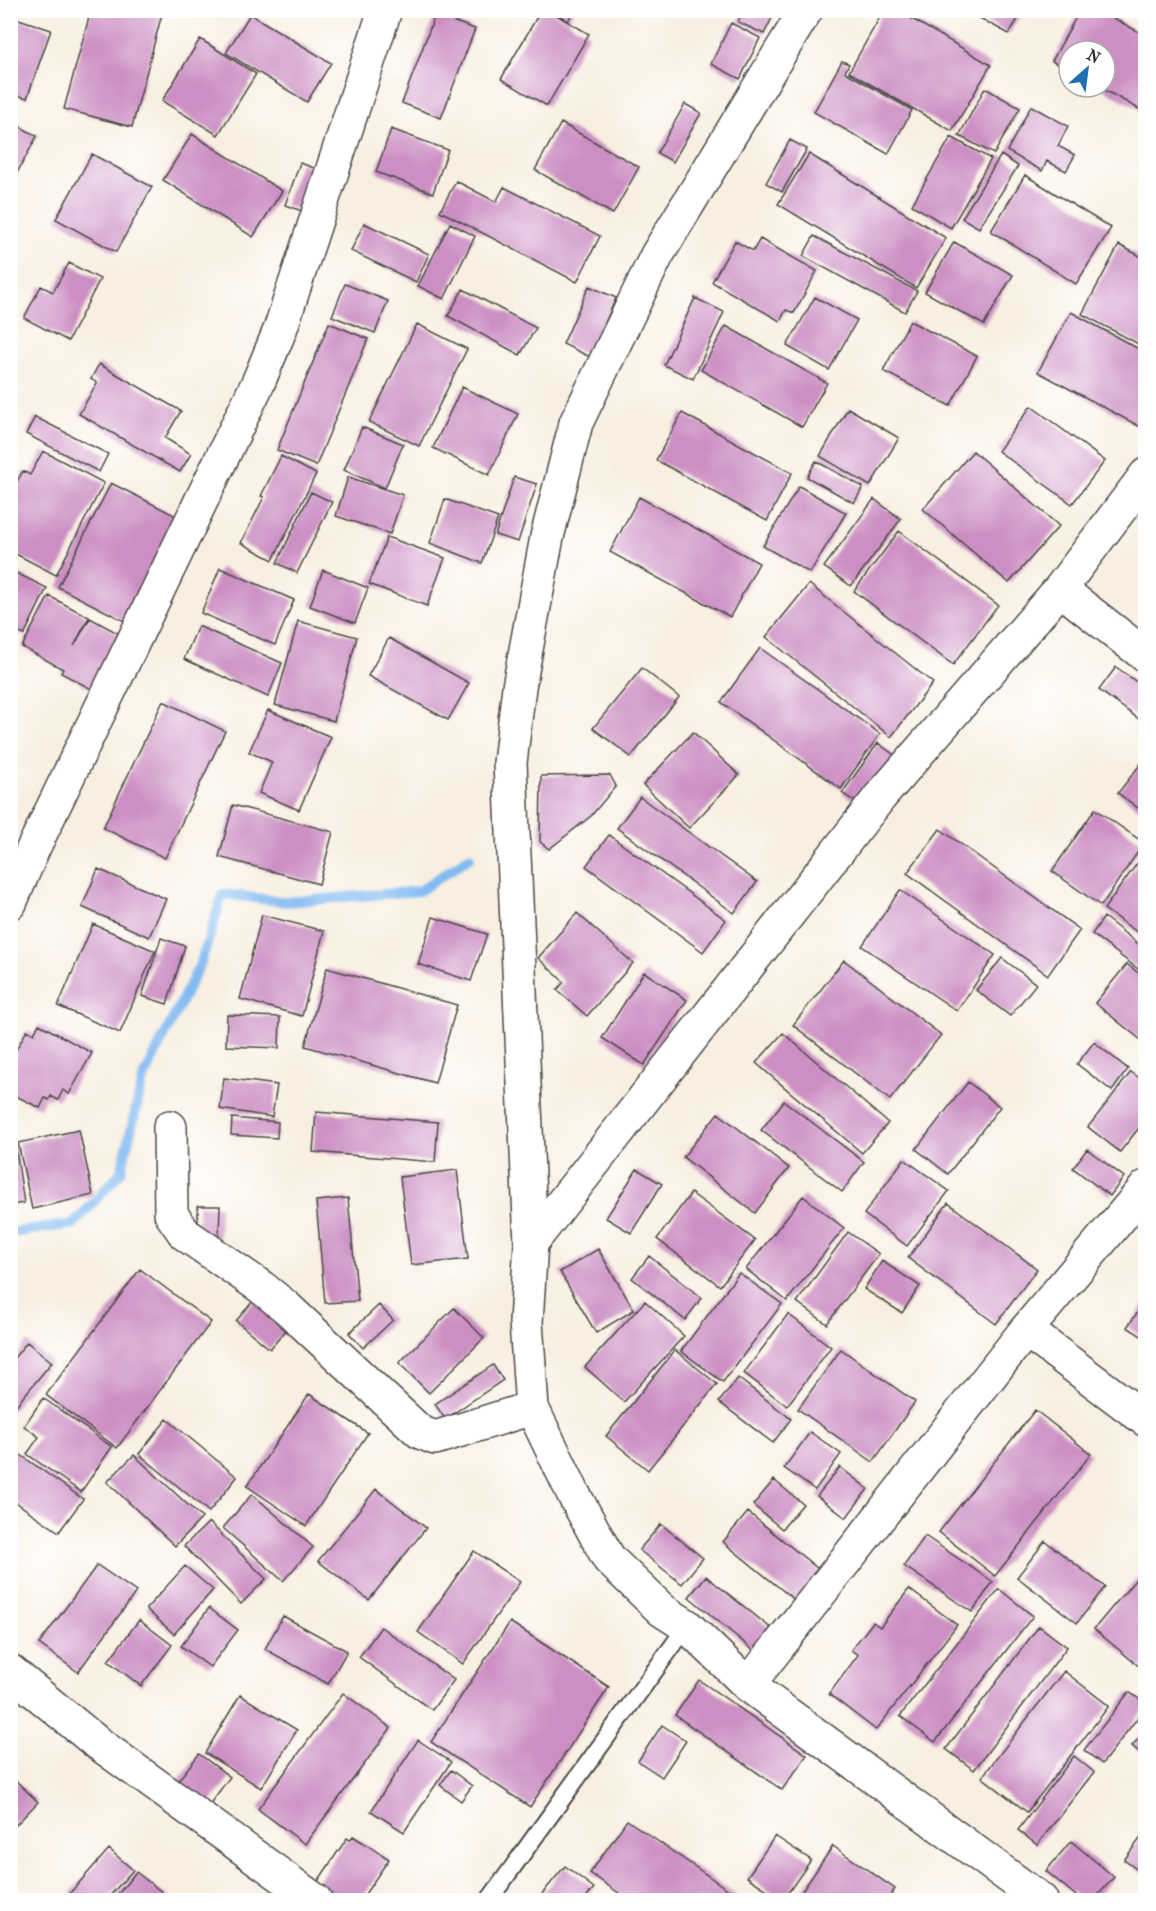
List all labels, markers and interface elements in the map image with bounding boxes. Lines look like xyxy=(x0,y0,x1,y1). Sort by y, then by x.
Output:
north arrow xyxy=(1057,39,1117,99)
text: N xyxy=(1084,45,1104,68)

